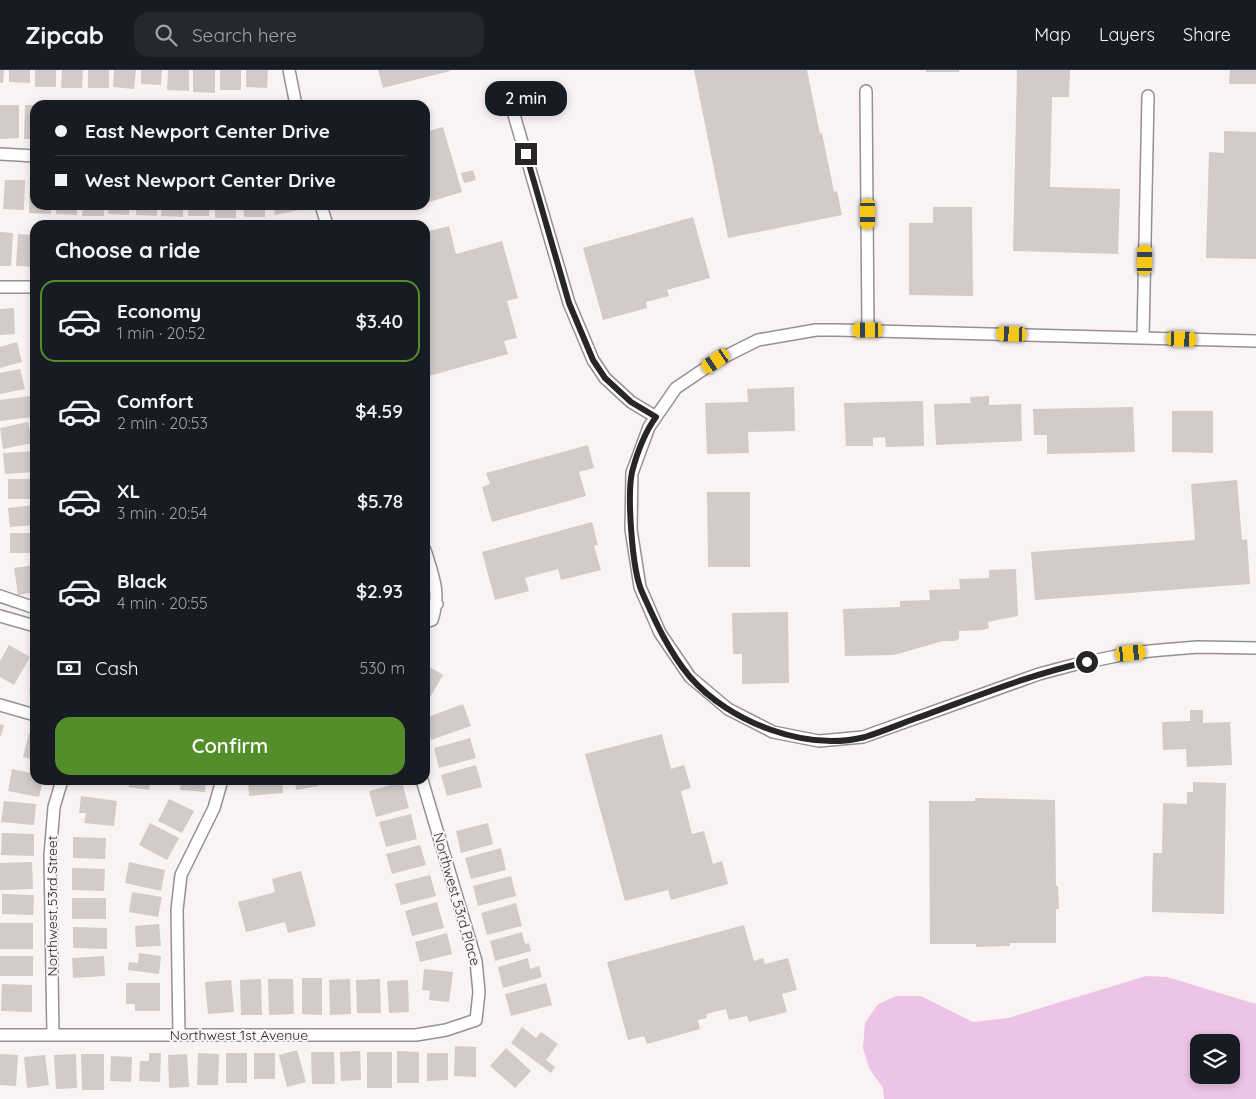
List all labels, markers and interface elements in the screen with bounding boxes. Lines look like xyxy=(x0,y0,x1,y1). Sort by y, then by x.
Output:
search box xyxy=(134,12,484,57)
text: Zipcab xyxy=(25,20,104,50)
icon: search xyxy=(152,21,180,49)
text: Search here xyxy=(192,23,297,47)
text: Map xyxy=(1034,23,1071,46)
text: Layers xyxy=(1099,23,1155,46)
text: Share xyxy=(1183,23,1231,46)
callout: 2 min xyxy=(485,82,567,116)
text: 2 min xyxy=(505,88,547,108)
text: East Newport Center Drive xyxy=(85,119,330,143)
route end xyxy=(515,143,537,165)
text: West Newport Center Drive xyxy=(85,168,336,192)
car xyxy=(860,199,875,229)
text: Choose a ride xyxy=(55,236,200,264)
car xyxy=(1137,245,1152,275)
icon: car xyxy=(57,299,102,344)
text: Economy xyxy=(117,299,201,323)
text: $3.40 xyxy=(356,309,403,333)
text: 1 min · 20:52 xyxy=(117,323,205,343)
car xyxy=(853,323,883,338)
car xyxy=(996,326,1027,342)
car xyxy=(1166,331,1197,347)
car xyxy=(699,346,732,376)
icon: car xyxy=(57,389,102,434)
text: Comfort xyxy=(117,389,194,413)
text: $4.59 xyxy=(355,399,403,423)
text: 2 min · 20:53 xyxy=(117,413,208,433)
icon: car xyxy=(57,479,102,524)
text: XL xyxy=(117,479,140,503)
text: $5.78 xyxy=(357,489,403,513)
text: 3 min · 20:54 xyxy=(117,503,207,523)
icon: car xyxy=(57,569,102,614)
text: Black xyxy=(117,569,167,593)
text: $2.93 xyxy=(356,579,403,603)
text: 4 min · 20:55 xyxy=(117,593,208,613)
car xyxy=(1115,644,1146,662)
route start xyxy=(1076,651,1098,673)
icon: cash xyxy=(55,654,83,682)
text: Cash xyxy=(95,656,139,680)
text: 530 m xyxy=(359,658,405,678)
button: Confirm xyxy=(55,717,405,775)
street label: Northwest 53rd Place xyxy=(429,830,485,968)
street label: Northwest 53rd Street xyxy=(43,835,61,976)
street label: Northwest 1st Avenue xyxy=(170,1026,308,1044)
map controls xyxy=(1190,1034,1240,1084)
button: layers xyxy=(1190,1034,1240,1084)

